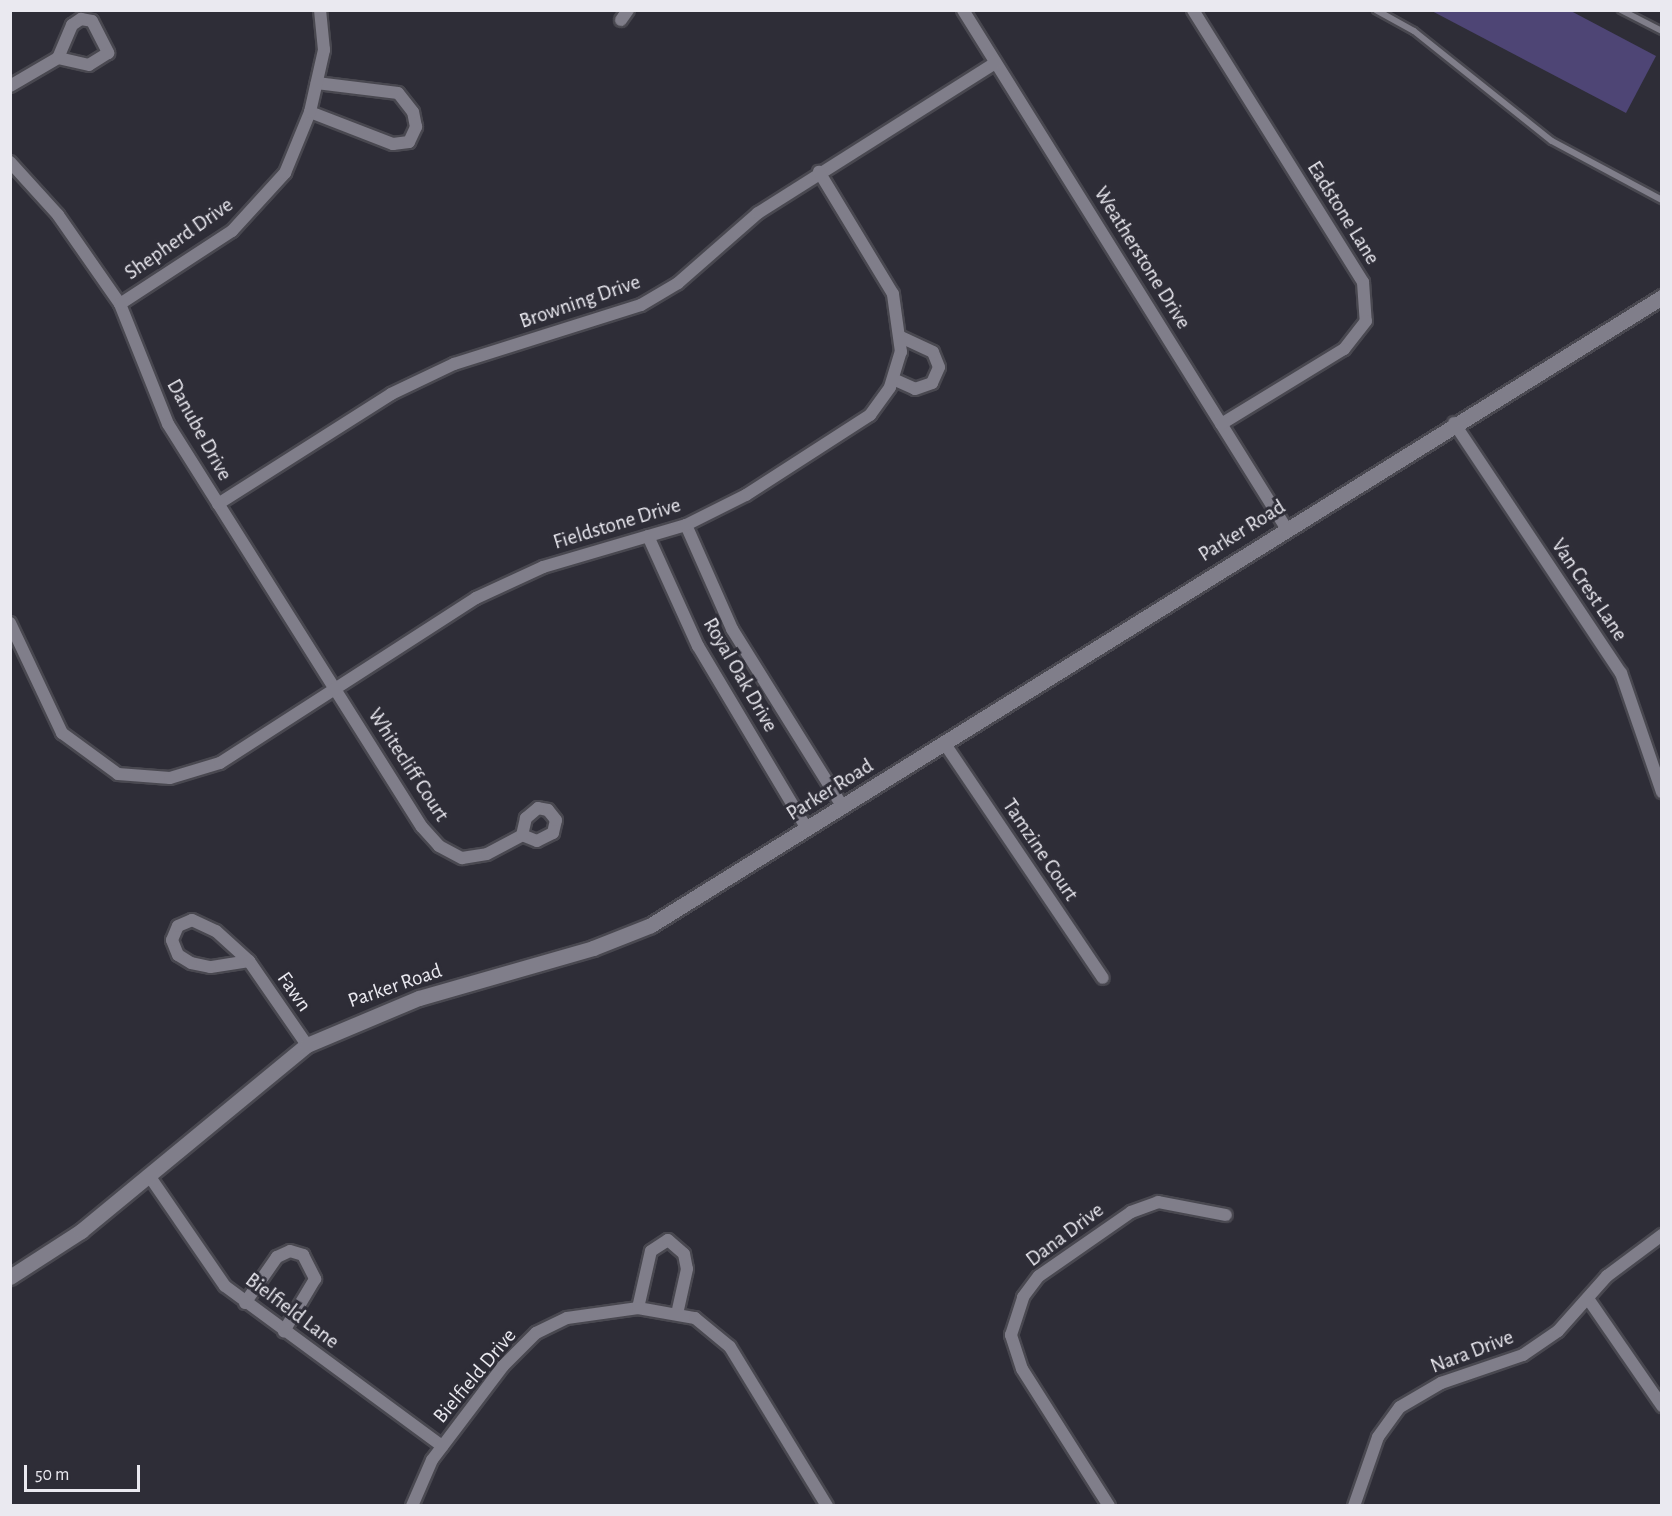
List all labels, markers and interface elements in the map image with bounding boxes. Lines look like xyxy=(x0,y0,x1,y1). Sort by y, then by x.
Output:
street label: Eadstone Lane xyxy=(1301,157,1385,269)
street label: Weatherstone Drive xyxy=(1088,182,1196,334)
street label: Shepherd Drive xyxy=(120,192,238,286)
street label: Browning Drive xyxy=(516,270,644,334)
street label: Danube Drive xyxy=(161,375,237,485)
street label: Fieldstone Drive xyxy=(550,493,684,555)
street label: Parker Road xyxy=(1194,494,1290,568)
street label: Van Crest Lane xyxy=(1546,534,1632,646)
street label: Royal Oak Drive xyxy=(697,613,783,737)
street label: Whitecliff Court xyxy=(362,704,454,826)
street label: Parker Road xyxy=(782,753,878,827)
street label: Tamzine Court xyxy=(997,794,1083,906)
street label: Parker Road xyxy=(345,958,445,1014)
street label: Fawn xyxy=(271,967,317,1017)
street label: Dana Drive xyxy=(1021,1198,1109,1272)
street label: Bielfield Lane xyxy=(240,1268,344,1354)
street label: Bielfield Drive xyxy=(428,1324,522,1428)
street label: Nara Drive xyxy=(1427,1325,1517,1379)
scale bar xyxy=(27,1453,142,1491)
text: 50 m xyxy=(35,1466,69,1484)

